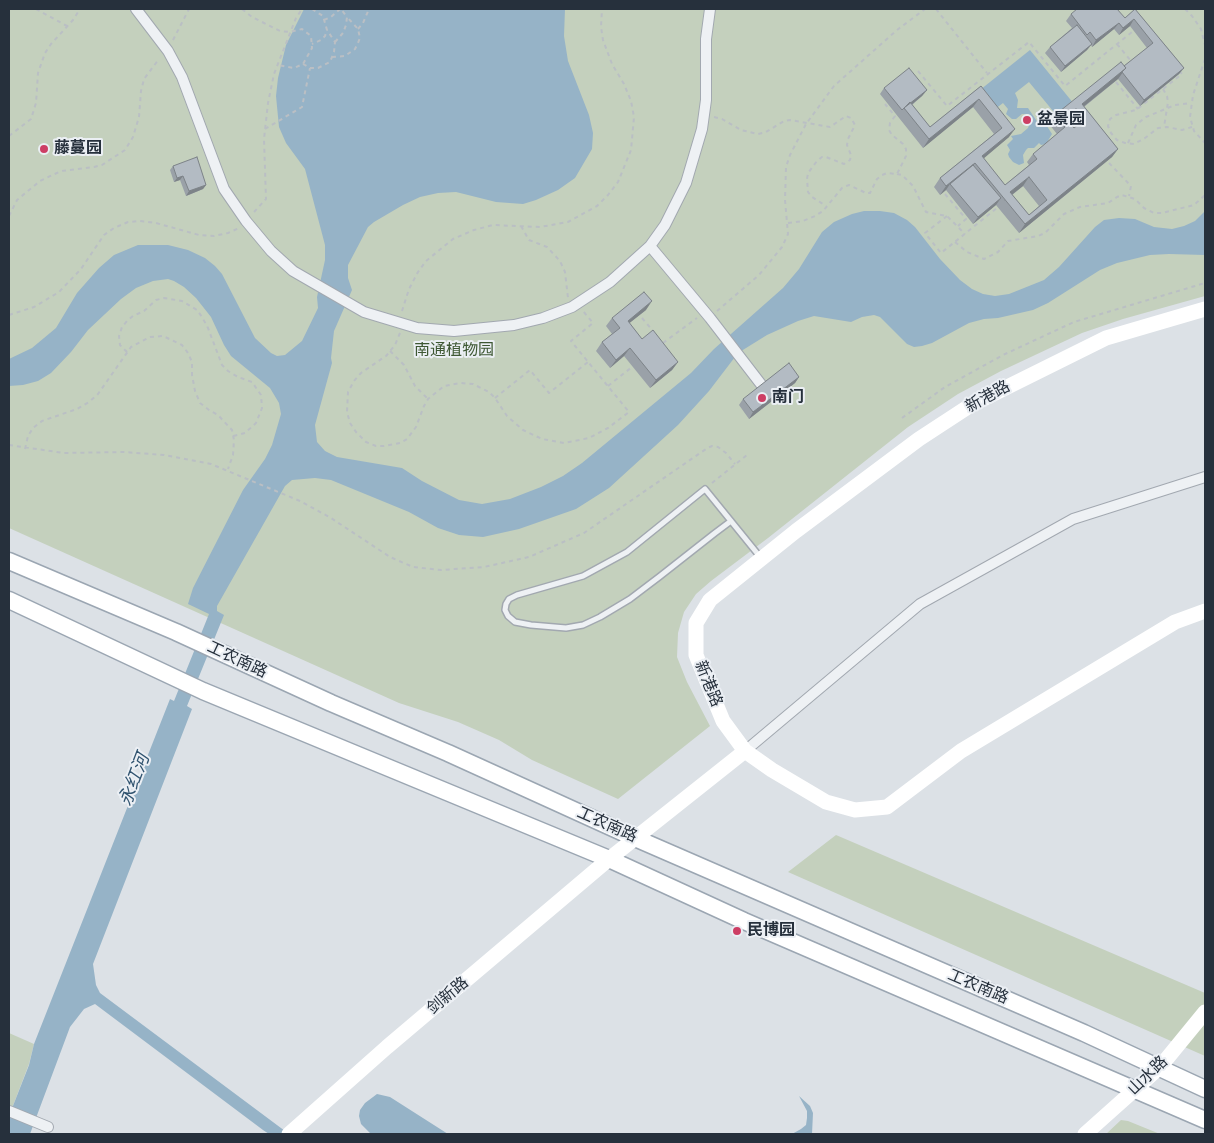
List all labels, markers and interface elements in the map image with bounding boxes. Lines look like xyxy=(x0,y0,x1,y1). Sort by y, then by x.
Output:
place label: 盆景园 xyxy=(1037,110,1085,130)
marker: 盆景园 xyxy=(1021,114,1033,126)
place label: 藤蔓园 xyxy=(54,139,102,159)
marker: 藤蔓园 xyxy=(38,143,50,155)
park label: 南通植物园 xyxy=(414,341,494,361)
street label: 新港路 xyxy=(962,377,1014,417)
place label: 南门 xyxy=(772,388,804,408)
marker: 南门 xyxy=(756,392,768,404)
street label: 工农南路 xyxy=(204,638,270,682)
street label: 新港路 xyxy=(690,658,726,710)
water label: 永红河 xyxy=(115,751,155,809)
street label: 工农南路 xyxy=(574,803,640,847)
place label: 民博园 xyxy=(747,921,795,941)
marker: 民博园 xyxy=(731,925,743,937)
street label: 工农南路 xyxy=(945,966,1011,1008)
street label: 剑新路 xyxy=(423,973,473,1019)
street label: 山水路 xyxy=(1124,1052,1172,1100)

